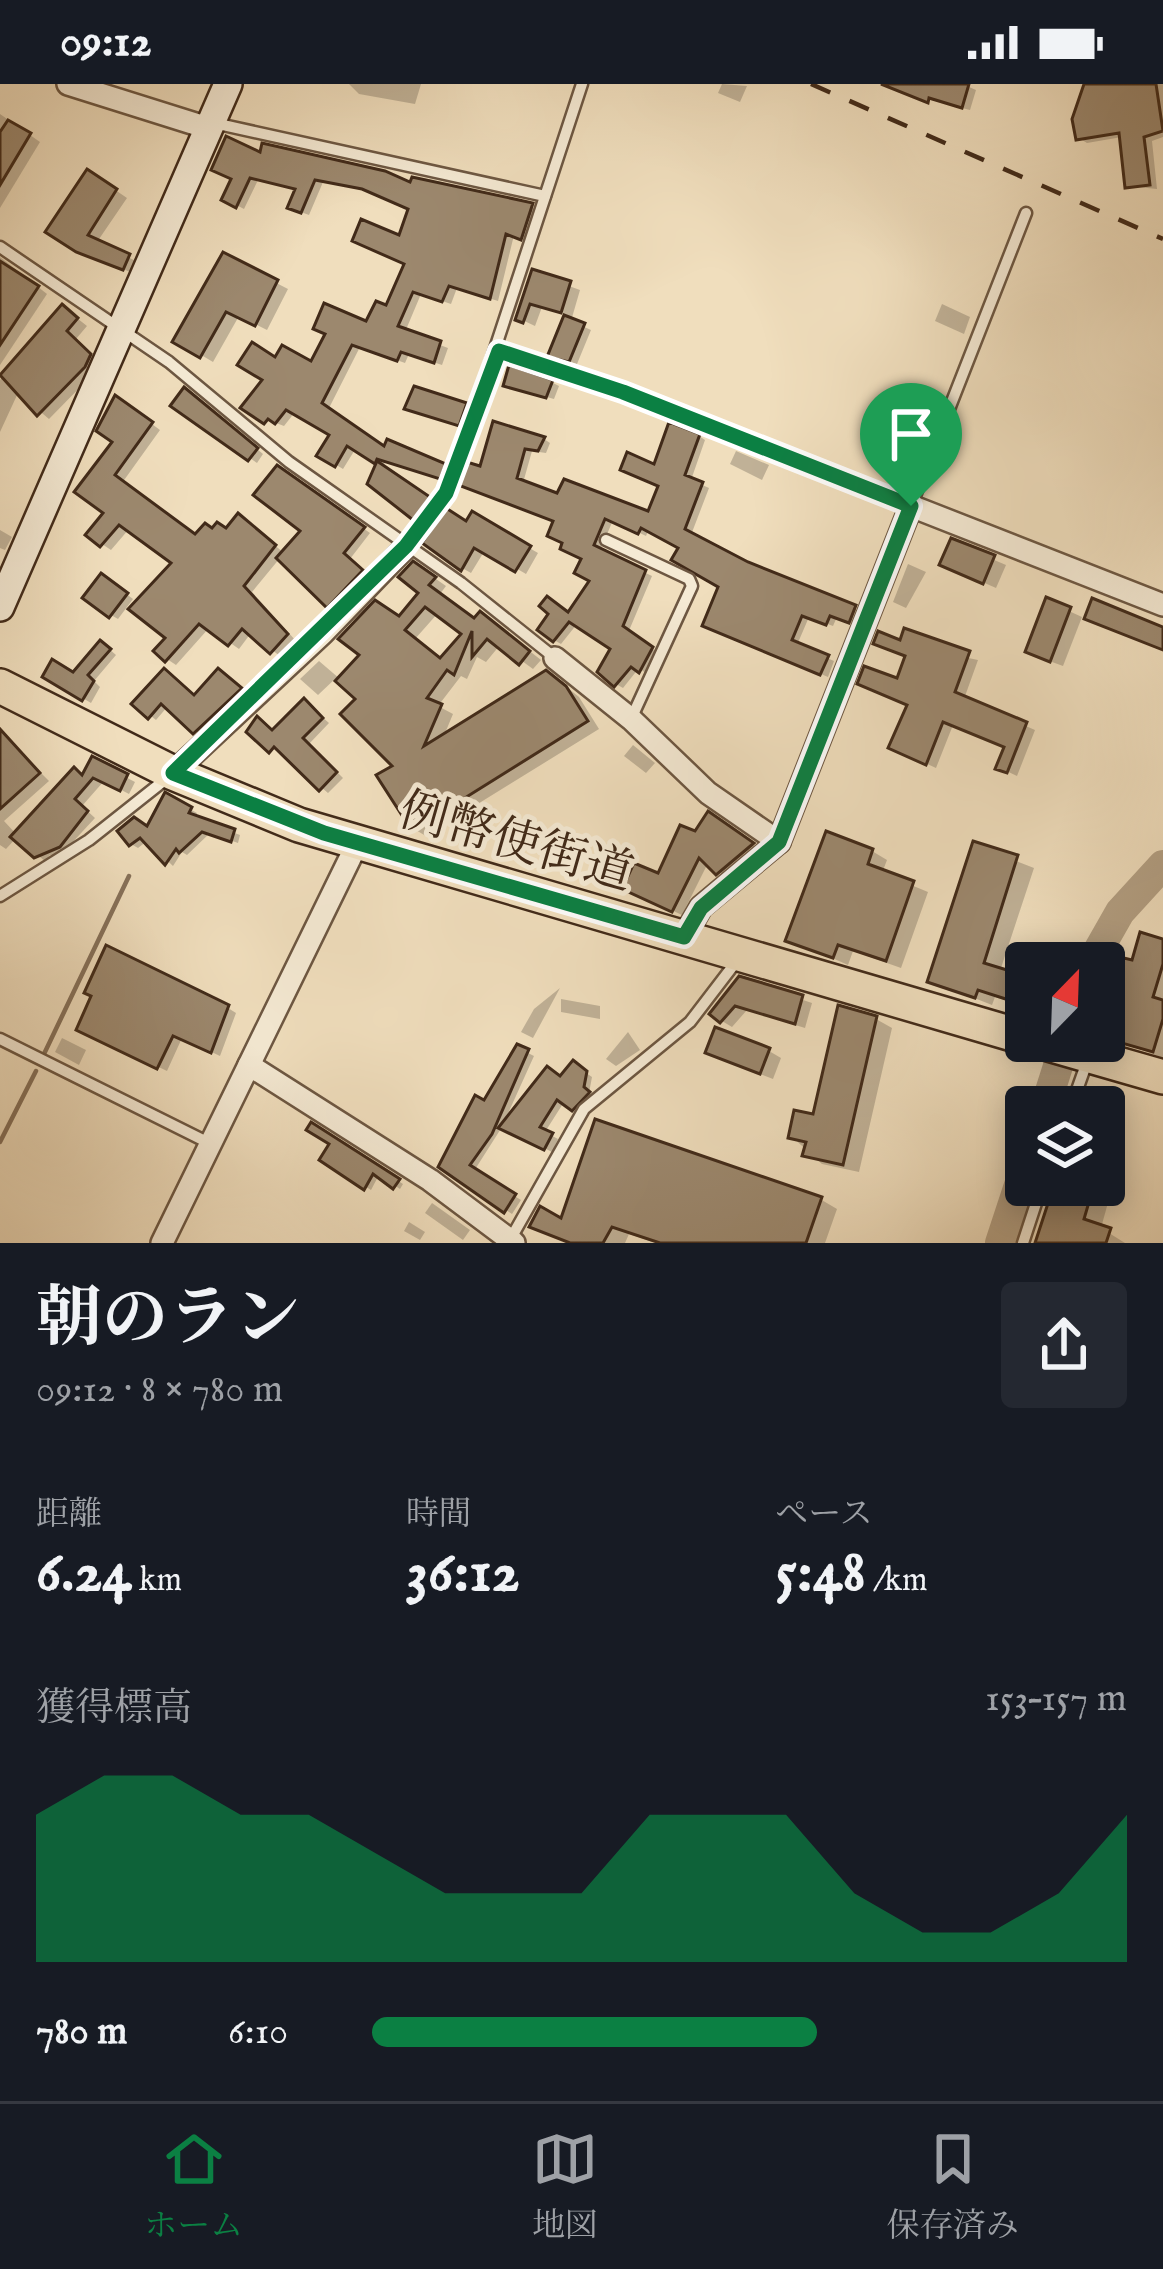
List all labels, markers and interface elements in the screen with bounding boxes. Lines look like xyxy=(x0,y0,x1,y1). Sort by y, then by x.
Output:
text: 09:12 xyxy=(60,14,152,71)
pin xyxy=(860,383,962,506)
icon: arrive xyxy=(878,401,944,467)
street label: 例幣使街道 xyxy=(392,782,640,906)
north arrow xyxy=(1005,942,1125,1062)
map controls xyxy=(1005,942,1125,1206)
button: layers xyxy=(1005,1086,1125,1206)
text: 朝のラン xyxy=(36,1279,300,1363)
button: share xyxy=(1001,1282,1127,1408)
text: 09:12 · 8 × 780 m xyxy=(36,1366,283,1415)
text: 距離 xyxy=(36,1494,102,1536)
text: 時間 xyxy=(406,1494,472,1536)
text: ペース xyxy=(775,1494,873,1536)
text: 6.24 xyxy=(36,1536,132,1612)
text: 36:12 xyxy=(406,1536,520,1612)
text: 5:48 xyxy=(775,1536,866,1612)
text: km xyxy=(132,1560,182,1602)
text: /km xyxy=(866,1560,927,1602)
text: 153–157 m xyxy=(985,1675,1127,1724)
text: 獲得標高 xyxy=(36,1685,192,1734)
text: 780 m xyxy=(36,2008,127,2057)
text: 6:10 xyxy=(228,2008,288,2057)
tab: ホーム xyxy=(144,2126,243,2248)
tab: 地図 xyxy=(532,2126,598,2248)
tab: 保存済み xyxy=(887,2126,1019,2248)

